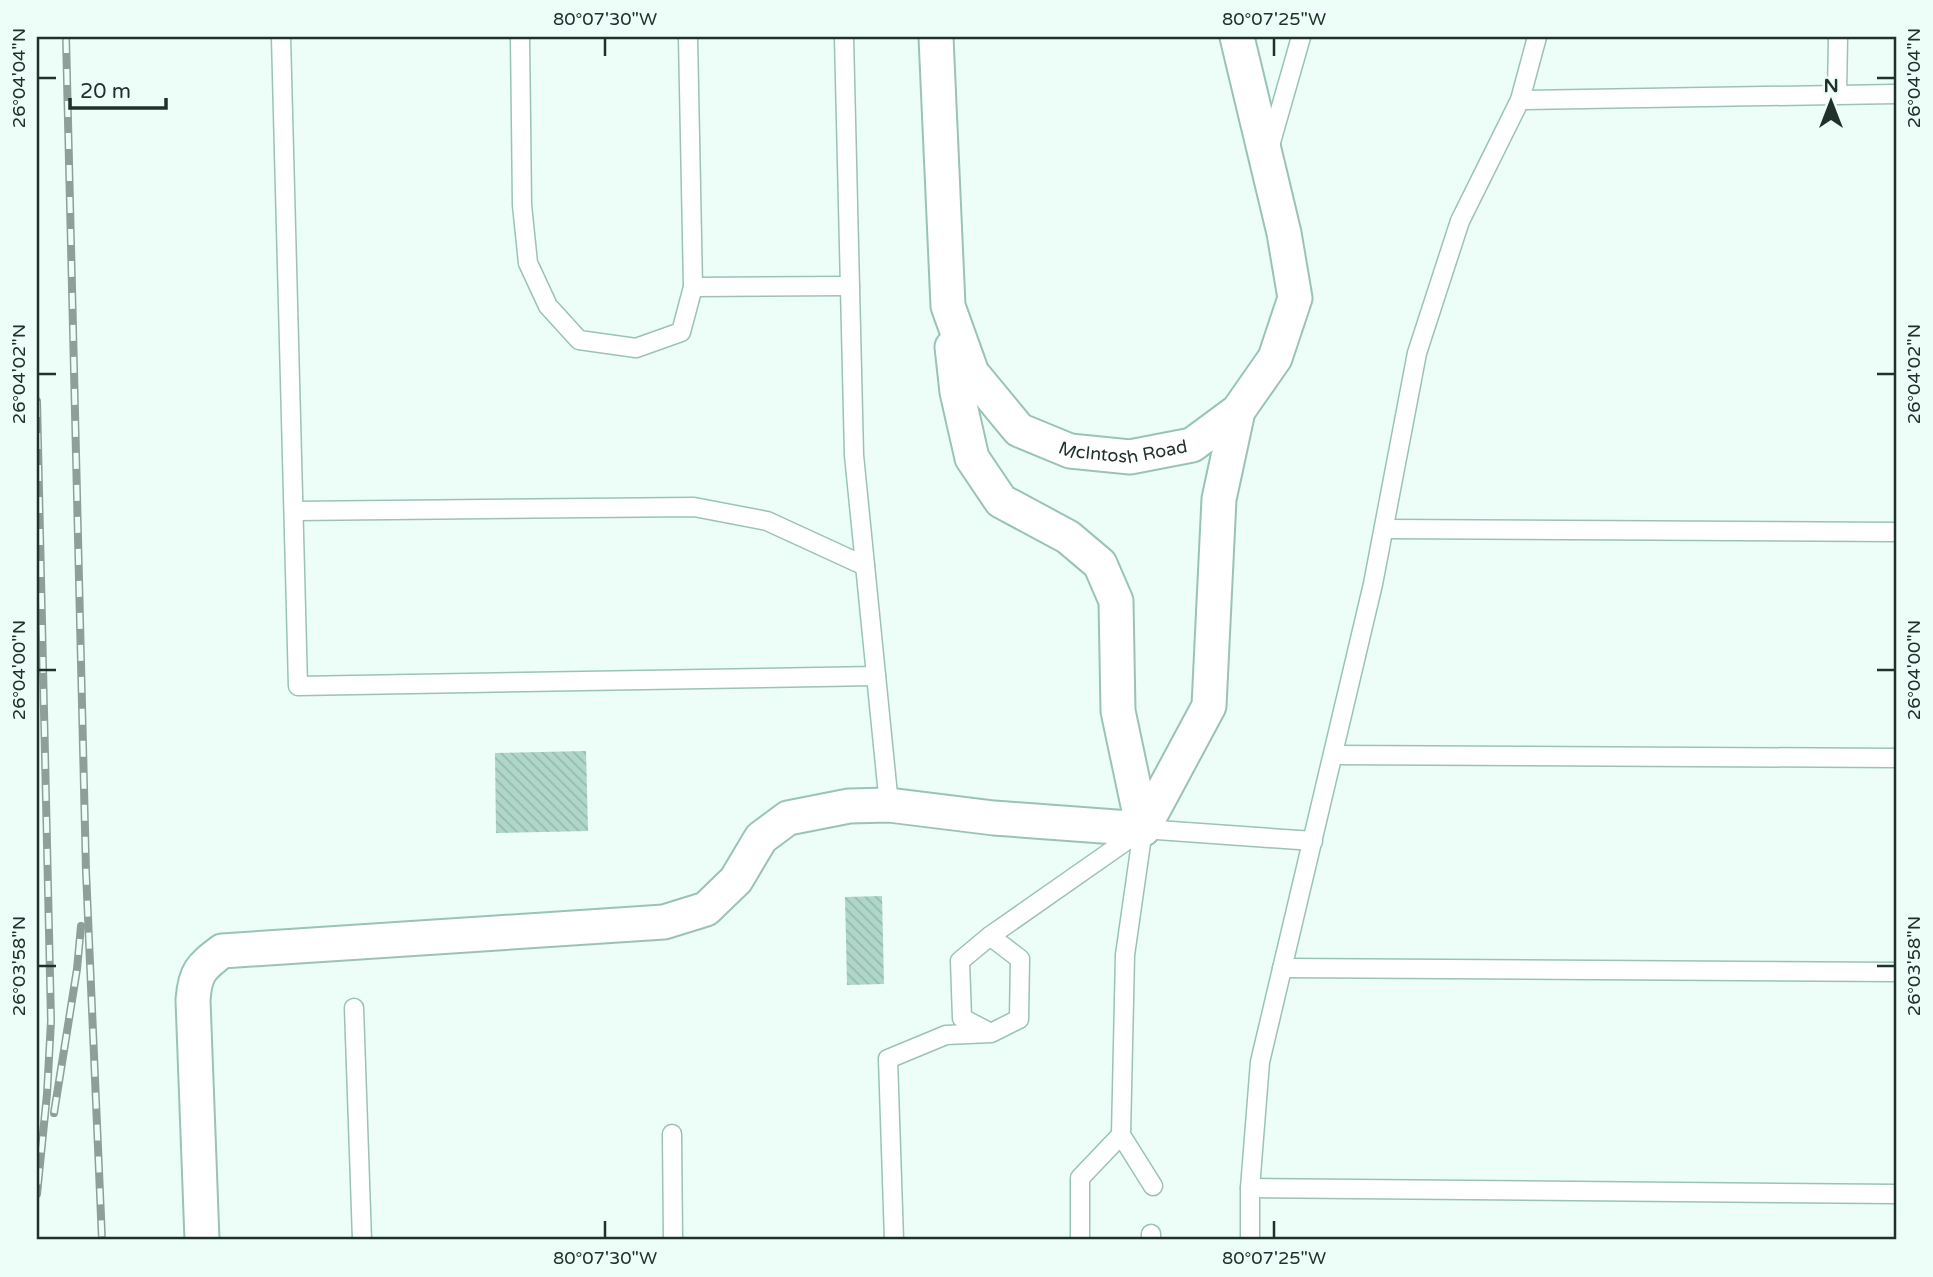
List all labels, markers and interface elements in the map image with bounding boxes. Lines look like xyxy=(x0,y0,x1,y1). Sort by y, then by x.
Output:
text: 80°07'30"W xyxy=(553,8,657,30)
text: 80°07'25"W xyxy=(1222,8,1326,30)
text: 26°04'04"N xyxy=(8,28,30,128)
text: 26°04'04"N xyxy=(1903,28,1925,128)
scale bar xyxy=(70,66,166,110)
north arrow xyxy=(1797,66,1867,136)
text: N xyxy=(1823,75,1839,97)
text: 20 m xyxy=(80,79,131,104)
text: 26°04'02"N xyxy=(8,324,30,424)
text: 26°04'02"N xyxy=(1903,324,1925,424)
street label: McIntosh Road xyxy=(1055,435,1189,468)
text: 26°04'00"N xyxy=(8,620,30,720)
text: 26°04'00"N xyxy=(1903,620,1925,720)
text: 26°03'58"N xyxy=(8,916,30,1016)
text: 26°03'58"N xyxy=(1903,916,1925,1016)
text: 80°07'30"W xyxy=(553,1247,657,1269)
text: 80°07'25"W xyxy=(1222,1247,1326,1269)

